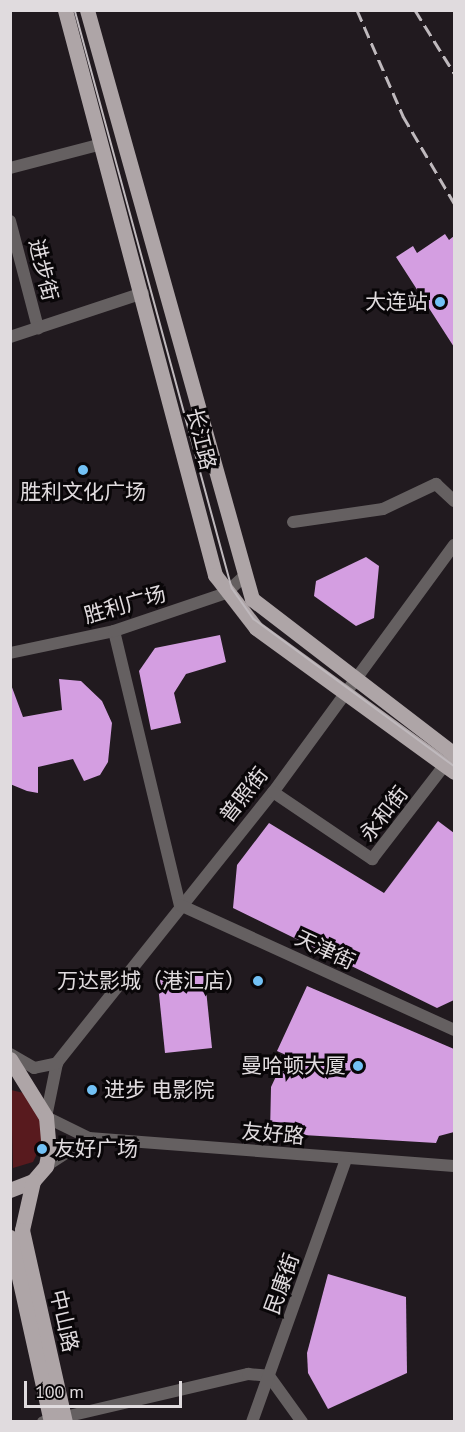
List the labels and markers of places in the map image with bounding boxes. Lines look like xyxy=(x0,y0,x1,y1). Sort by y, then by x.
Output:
place label: 大连站 xyxy=(365,289,428,315)
marker: 大连站 xyxy=(433,295,447,309)
marker: 胜利文化广场 xyxy=(76,463,90,477)
place label: 胜利文化广场 xyxy=(20,479,146,505)
place label: 万达影城（港汇店） xyxy=(57,968,246,994)
marker: 万达影城（港汇店） xyxy=(251,974,265,988)
place label: 曼哈顿大厦 xyxy=(241,1053,346,1079)
marker: 曼哈顿大厦 xyxy=(351,1059,365,1073)
place label: 进步 电影院 xyxy=(104,1077,215,1103)
marker: 进步 电影院 xyxy=(85,1083,99,1097)
place label: 友好广场 xyxy=(54,1136,138,1162)
marker: 友好广场 xyxy=(35,1142,49,1156)

